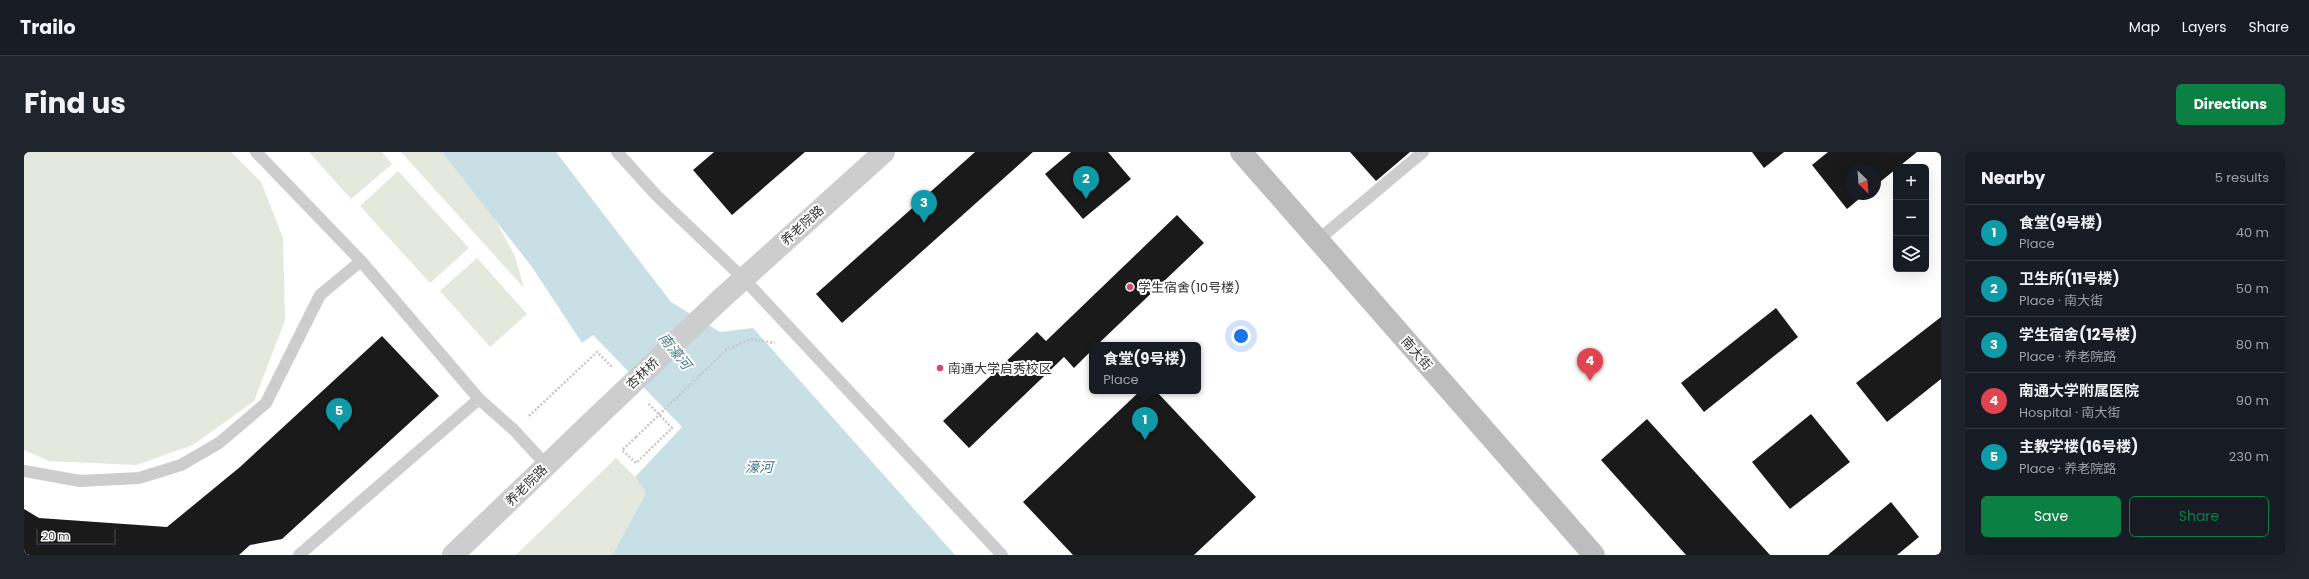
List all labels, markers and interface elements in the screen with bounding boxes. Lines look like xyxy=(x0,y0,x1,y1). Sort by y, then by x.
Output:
text: Trailo xyxy=(20,14,76,41)
text: Map xyxy=(2129,17,2160,37)
text: Layers xyxy=(2182,17,2226,37)
text: Share xyxy=(2248,17,2289,37)
text: Find us xyxy=(24,84,126,123)
button: Directions xyxy=(2176,84,2285,125)
north arrow xyxy=(1845,164,1881,200)
map controls xyxy=(1893,164,1929,272)
button: + xyxy=(1893,164,1929,200)
pin: 2 xyxy=(1073,166,1099,199)
text: Nearby xyxy=(1981,166,2045,190)
text: 5 results xyxy=(2215,168,2269,187)
pin: 3 xyxy=(911,190,937,223)
button: − xyxy=(1893,200,1929,236)
street label: 养老院路 xyxy=(777,201,828,250)
text: 食堂(9号楼) xyxy=(2019,212,2103,233)
text: 1 xyxy=(1992,223,1996,242)
text: 40 m xyxy=(2236,223,2269,242)
text: Place xyxy=(2019,234,2054,253)
button: layers xyxy=(1893,236,1929,272)
text: 卫生所(11号楼) xyxy=(2019,268,2120,289)
place label: 学生宿舍(10号楼) xyxy=(1138,278,1240,297)
text: 2 xyxy=(1990,279,1998,298)
text: 50 m xyxy=(2236,279,2269,298)
marker: 学生宿舍(10号楼) xyxy=(1125,282,1135,292)
text: Place · 南大街 xyxy=(2019,291,2103,310)
text: 学生宿舍(12号楼) xyxy=(2019,324,2138,345)
your location xyxy=(1231,326,1251,346)
water label: 南濠河 xyxy=(654,328,698,376)
street label: 南大街 xyxy=(1397,332,1437,374)
text: 3 xyxy=(1990,335,1998,354)
text: 80 m xyxy=(2236,335,2269,354)
popup xyxy=(1089,342,1201,394)
text: Place · 养老院路 xyxy=(2019,347,2116,366)
text: 食堂(9号楼) xyxy=(1103,348,1187,369)
pin: 4 xyxy=(1577,348,1603,381)
street label: 杏林桥 xyxy=(622,353,663,394)
place label: 南通大学启秀校区 xyxy=(948,359,1052,378)
marker: 南通大学启秀校区 xyxy=(935,363,945,373)
text: Place xyxy=(1103,370,1139,389)
text: 南通大学附属医院 xyxy=(2019,380,2139,401)
text: 4 xyxy=(1990,391,1998,410)
text: 90 m xyxy=(2236,391,2269,410)
pin: 5 xyxy=(326,398,352,431)
text: Hospital · 南大街 xyxy=(2019,403,2121,422)
pin: 1 xyxy=(1132,407,1158,440)
text: 主教学楼(16号楼) xyxy=(2019,436,2139,457)
text: 5 xyxy=(1990,447,1998,466)
text: 230 m xyxy=(2229,447,2269,466)
water label: 濠河 xyxy=(745,457,776,477)
text: Place · 养老院路 xyxy=(2019,459,2116,478)
street label: 养老院路 xyxy=(501,460,552,510)
button: Save xyxy=(1981,496,2121,537)
button: Share xyxy=(2129,496,2269,537)
scale bar xyxy=(36,527,116,546)
text: 20 m xyxy=(42,528,70,544)

